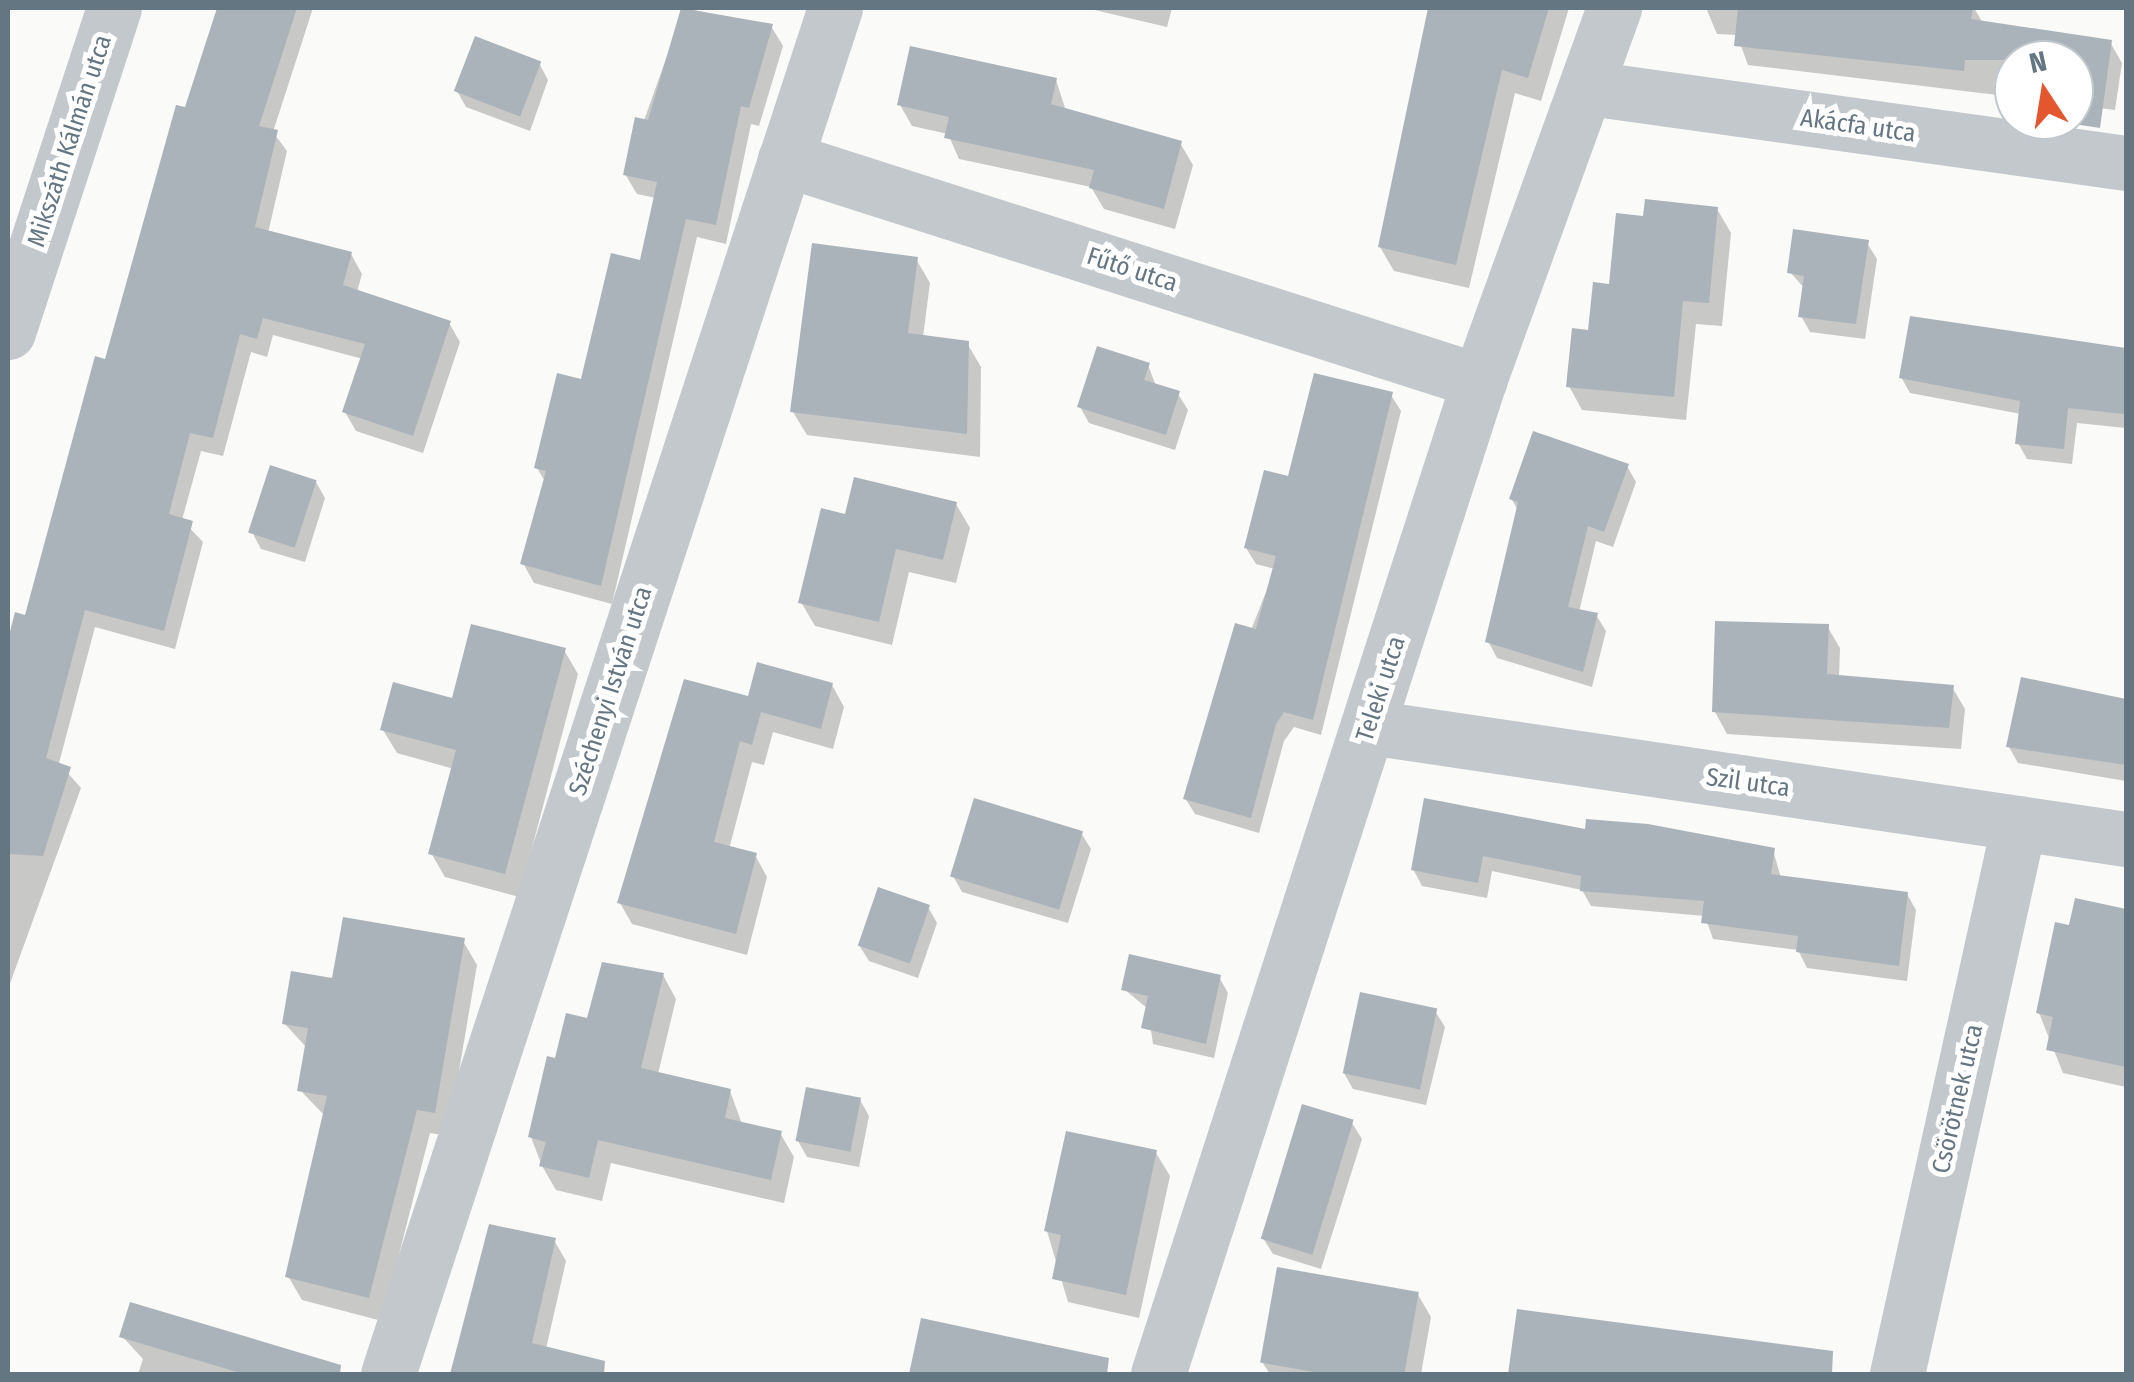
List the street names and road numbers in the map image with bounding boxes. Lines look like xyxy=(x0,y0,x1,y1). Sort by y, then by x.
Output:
street label: Mikszáth Kálmán utca xyxy=(22,31,118,251)
street label: Akácfa utca xyxy=(1798,103,1918,149)
street label: Fűtő utca xyxy=(1083,241,1181,299)
street label: Széchenyi István utca xyxy=(563,583,659,799)
street label: Teleki utca xyxy=(1350,633,1412,745)
street label: Szil utca xyxy=(1704,762,1792,804)
street label: Csörötnek utca xyxy=(1926,1021,1990,1177)

